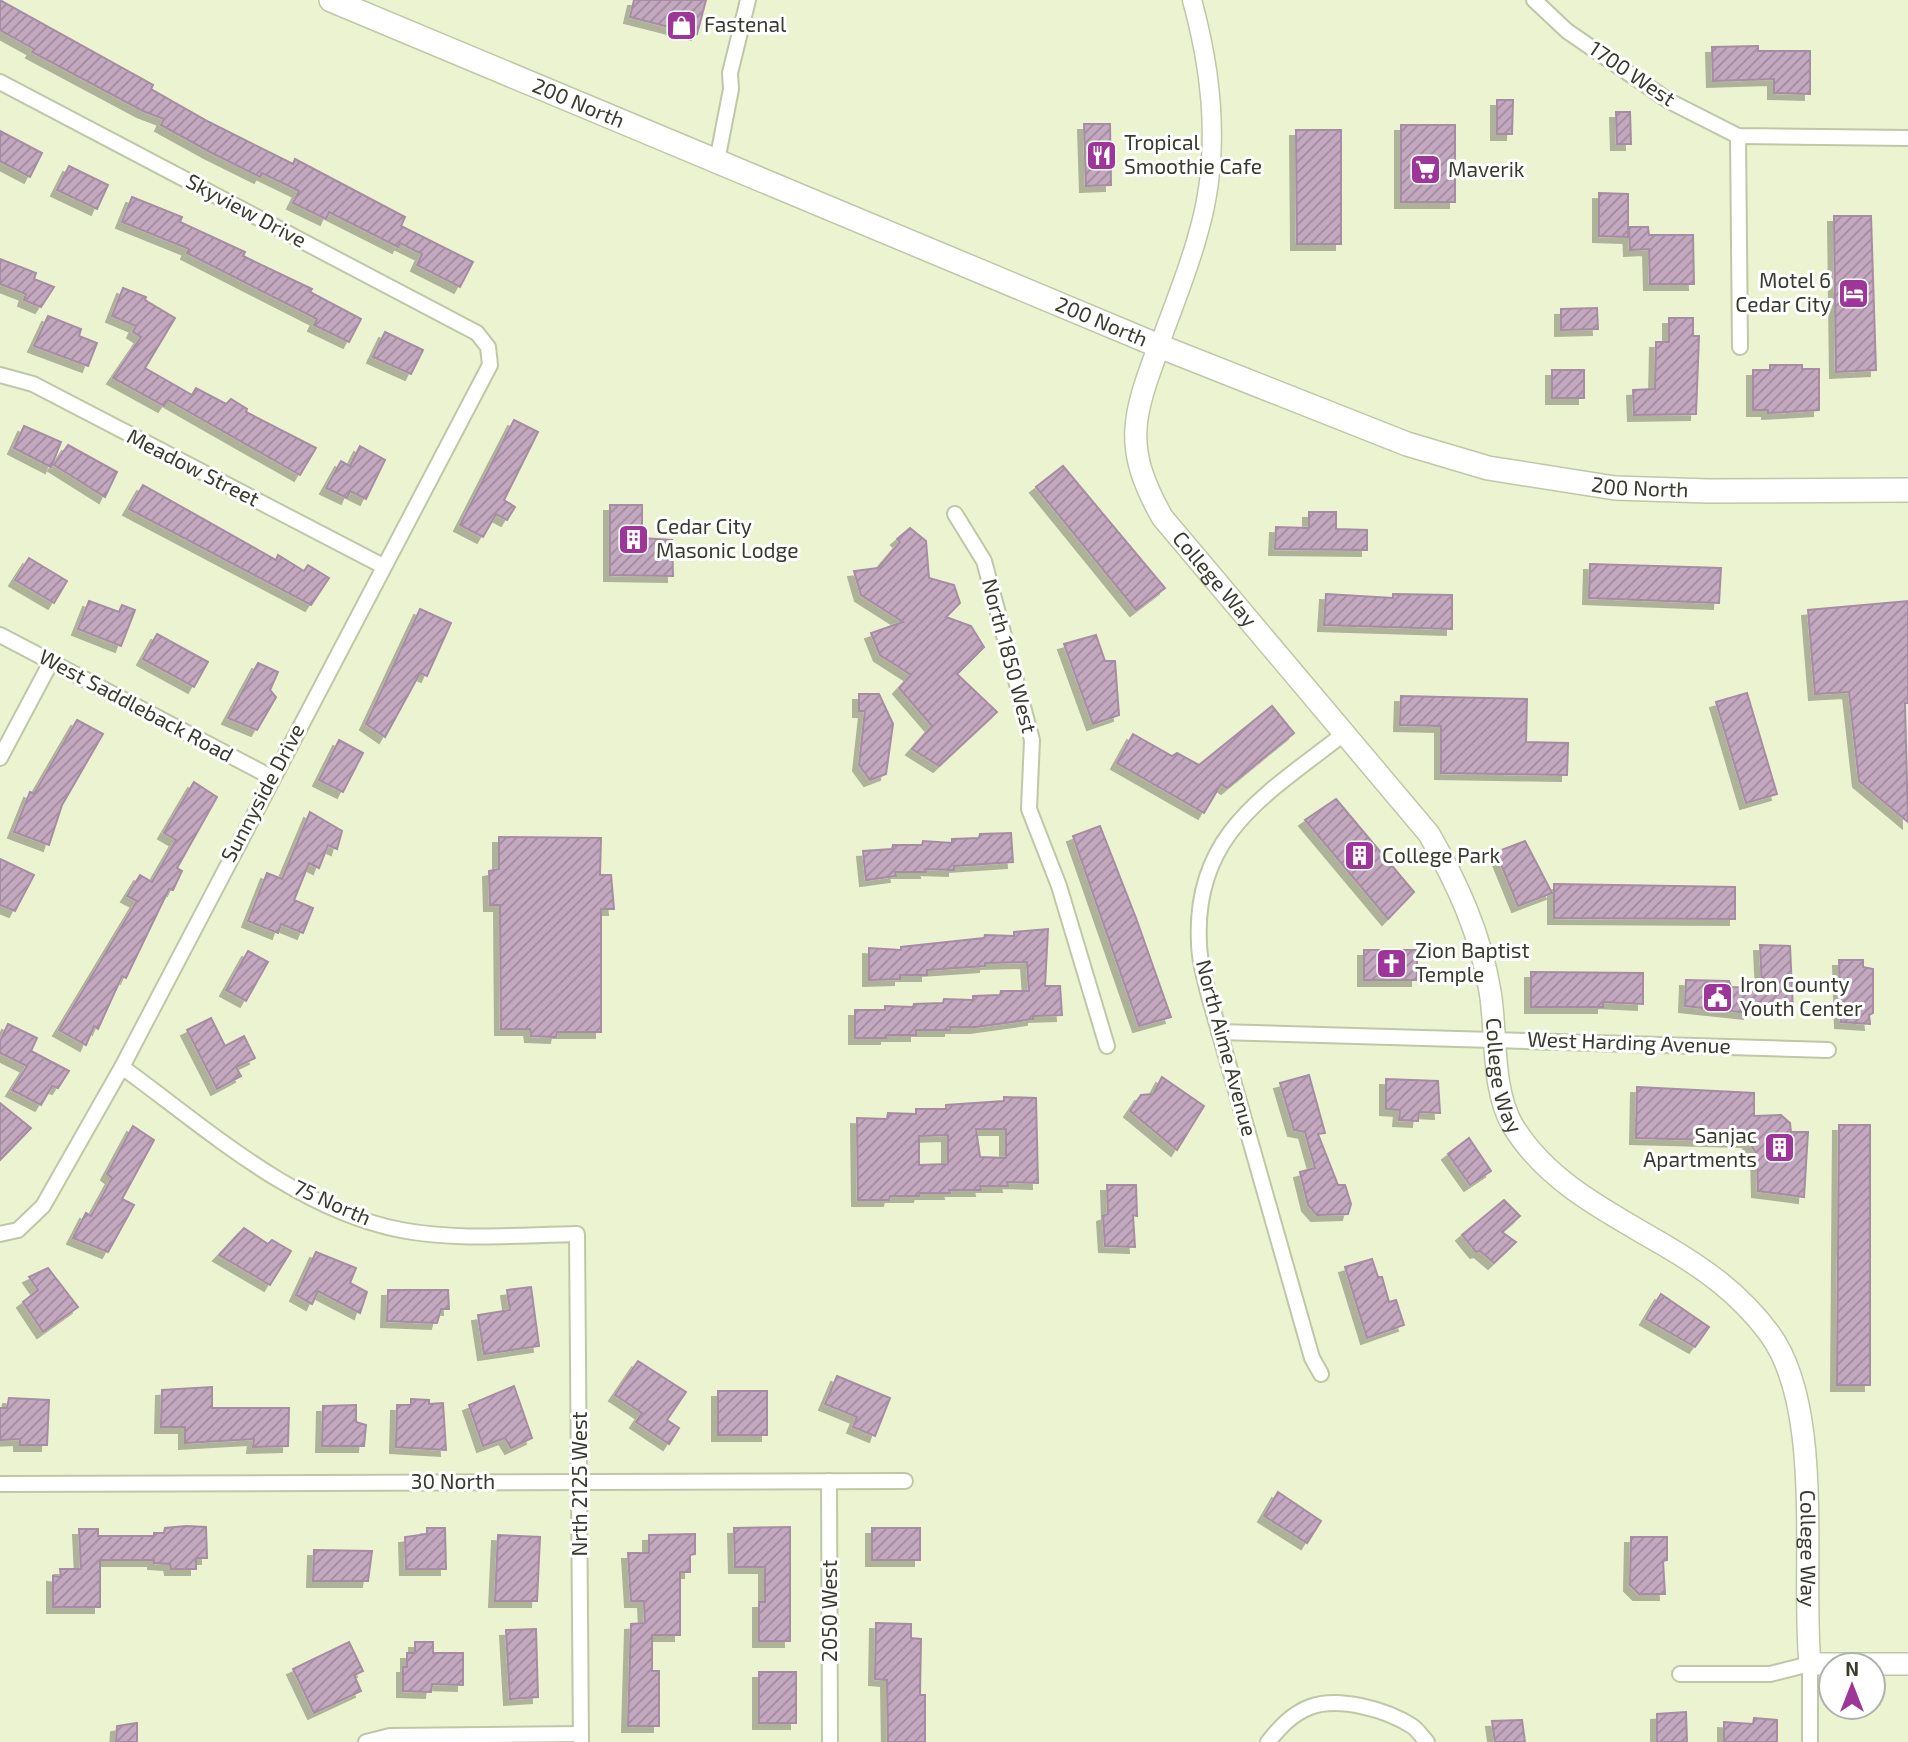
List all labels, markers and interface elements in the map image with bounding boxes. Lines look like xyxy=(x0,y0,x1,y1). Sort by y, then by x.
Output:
shop icon: Fastenal xyxy=(664,8,698,42)
place label: Fastenal xyxy=(704,11,787,36)
street label: 1700 West xyxy=(1585,35,1681,111)
street label: 200 North xyxy=(529,72,629,132)
place label: Tropical Smoothie Cafe xyxy=(1124,129,1262,178)
restaurant icon: Tropical Smoothie Cafe xyxy=(1084,138,1118,172)
supermarket icon: Maverik xyxy=(1408,153,1442,187)
place label: Maverik xyxy=(1448,156,1525,181)
street label: Skyview Drive xyxy=(182,168,311,252)
place label: Motel 6 Cedar City xyxy=(1735,267,1831,316)
hotel icon: Motel 6 Cedar City xyxy=(1837,276,1871,310)
street label: 200 North xyxy=(1052,290,1152,351)
street label: Meadow Street xyxy=(123,423,264,511)
street label: 200 North xyxy=(1590,470,1689,501)
place label: Cedar City Masonic Lodge xyxy=(656,513,799,562)
building icon: Cedar City Masonic Lodge xyxy=(616,522,650,556)
street label: College Way xyxy=(1168,525,1263,631)
street label: North 1850 West xyxy=(978,576,1043,736)
street label: West Saddleback Road xyxy=(35,643,238,766)
street label: Sunnyside Drive xyxy=(215,719,309,866)
building icon: College Park xyxy=(1342,839,1376,873)
place label: College Park xyxy=(1382,842,1500,867)
place label: Zion Baptist Temple xyxy=(1415,937,1530,986)
church icon: Zion Baptist Temple xyxy=(1375,946,1409,980)
street label: North Aime Avenue xyxy=(1192,956,1263,1139)
place label: Iron County Youth Center xyxy=(1740,971,1863,1020)
public building icon: Iron County Youth Center xyxy=(1700,980,1734,1014)
street label: College Way xyxy=(1482,1017,1528,1137)
street label: West Harding Avenue xyxy=(1527,1025,1731,1058)
place label: Sanjac Apartments xyxy=(1643,1122,1757,1171)
building icon: Sanjac Apartments xyxy=(1763,1131,1797,1165)
street label: 75 North xyxy=(290,1174,375,1230)
street label: Nrth 2125 West xyxy=(566,1411,591,1557)
street label: 30 North xyxy=(411,1468,495,1493)
street label: College Way xyxy=(1796,1489,1822,1607)
street label: 2050 West xyxy=(816,1560,841,1662)
north arrow xyxy=(1817,1651,1887,1721)
text: N xyxy=(1845,1657,1859,1680)

